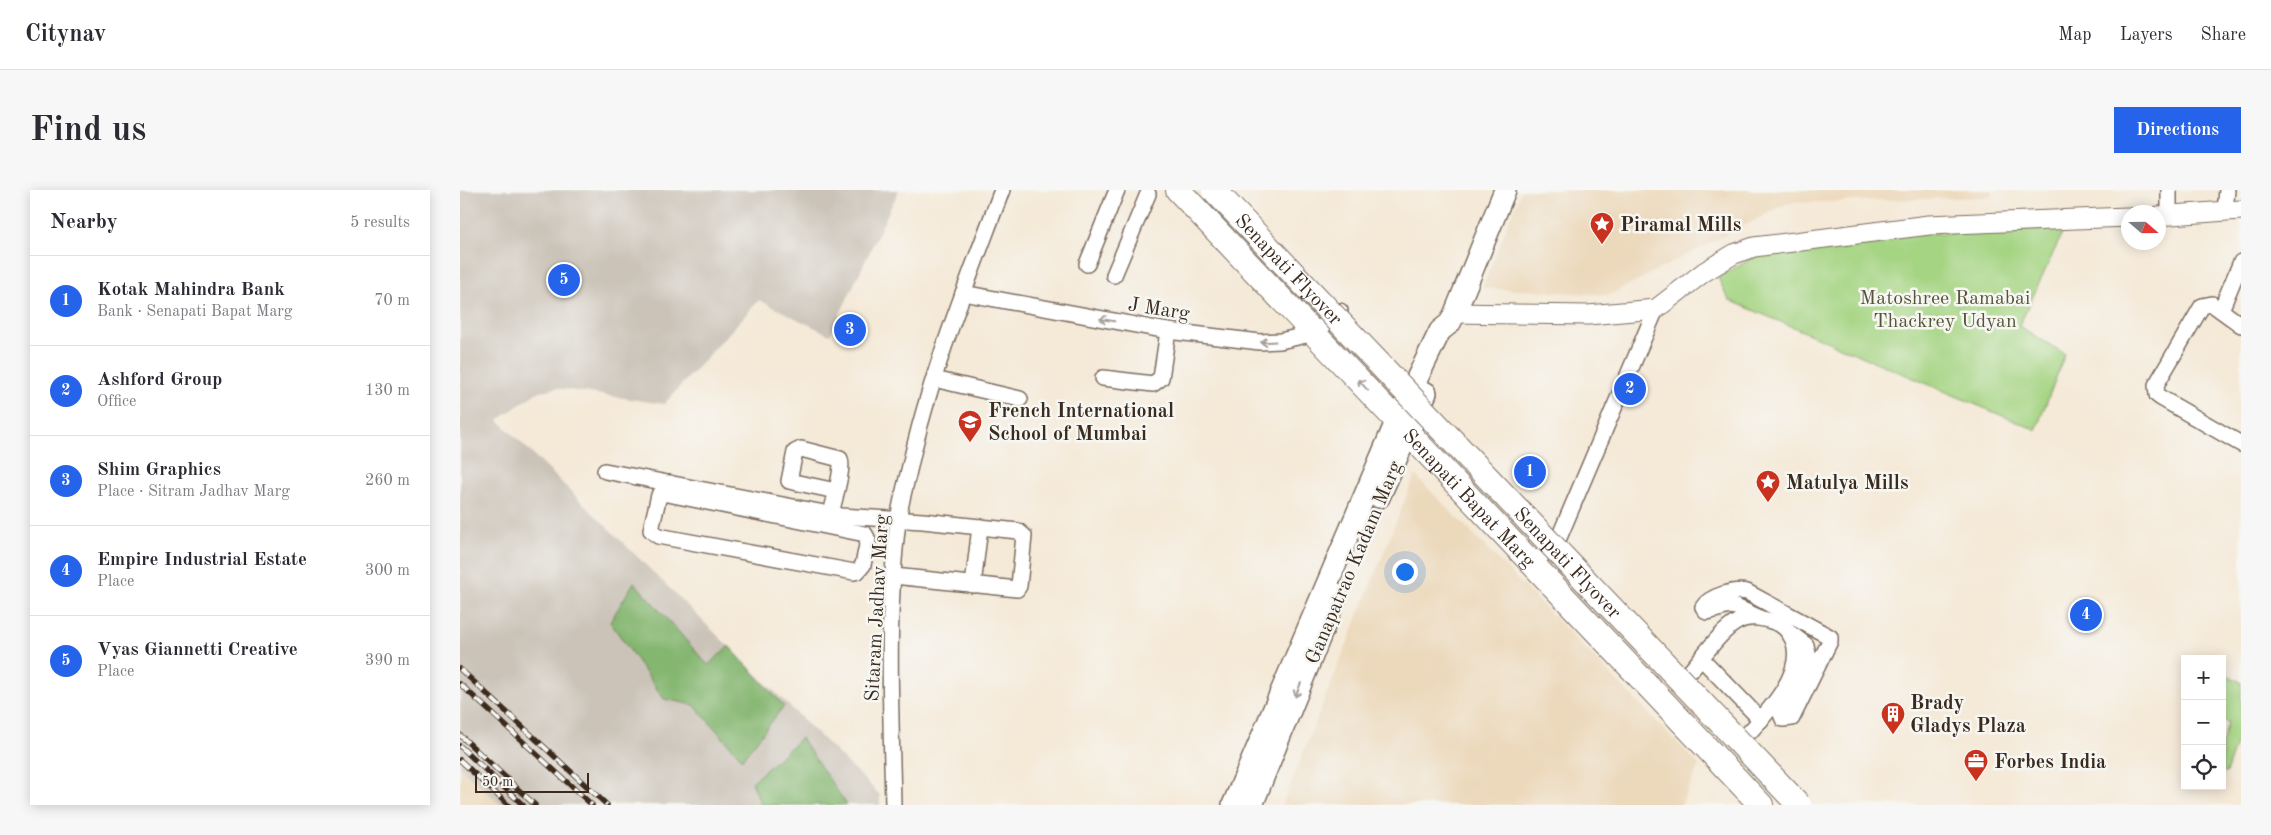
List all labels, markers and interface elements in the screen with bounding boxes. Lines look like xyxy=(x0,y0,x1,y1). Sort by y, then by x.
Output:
text: Citynav xyxy=(25,23,106,47)
text: Map xyxy=(2058,26,2092,44)
text: Layers xyxy=(2120,26,2172,44)
text: Share xyxy=(2200,26,2246,44)
button: Directions xyxy=(2114,107,2241,153)
text: Find us xyxy=(30,113,146,148)
north arrow xyxy=(2121,205,2166,250)
street label: Senapati Flyover xyxy=(1230,211,1345,330)
place icon: Piramal Mills xyxy=(1589,211,1615,245)
text: Nearby xyxy=(50,212,118,233)
text: 5 results xyxy=(350,215,410,231)
place label: Piramal Mills xyxy=(1620,216,1741,236)
pin: 5 xyxy=(548,261,580,299)
text: Kotak Mahindra Bank xyxy=(97,281,285,300)
park label: Matoshree Ramabai Thackrey Udyan xyxy=(1860,289,2030,332)
text: 1 xyxy=(61,293,71,309)
text: 70 m xyxy=(374,293,410,309)
street label: J Marg xyxy=(1126,295,1191,325)
text: Bank · Senapati Bapat Marg xyxy=(97,304,293,320)
pin: 3 xyxy=(834,311,866,349)
one-way arrow xyxy=(1099,314,1115,324)
one-way arrow xyxy=(1260,337,1276,347)
pin: 2 xyxy=(1614,370,1646,408)
text: Ashford Group xyxy=(97,371,222,390)
one-way arrow xyxy=(1358,379,1369,392)
text: 2 xyxy=(61,383,71,399)
text: 130 m xyxy=(365,383,410,399)
text: Office xyxy=(97,394,136,410)
place label: French International School of Mumbai xyxy=(988,402,1174,445)
school or university icon: French International School of Mumbai xyxy=(957,409,983,443)
street label: Senapati Bapat Marg xyxy=(1398,426,1539,572)
pin: 1 xyxy=(1514,453,1546,491)
street label: Ganapatrao Kadam Marg xyxy=(1303,458,1407,667)
text: Shim Graphics xyxy=(97,461,221,480)
place icon: Matulya Mills xyxy=(1755,469,1781,503)
text: 3 xyxy=(61,473,71,489)
text: 260 m xyxy=(365,473,410,489)
place label: Matulya Mills xyxy=(1786,474,1909,494)
text: Place · Sitram Jadhav Marg xyxy=(97,484,290,500)
street label: Senapati Flyover xyxy=(1509,504,1624,623)
street label: Sitaram Jadhav Marg xyxy=(863,514,893,702)
text: Empire Industrial Estate xyxy=(97,551,307,570)
your location xyxy=(1392,559,1418,585)
text: 4 xyxy=(61,563,71,579)
text: 300 m xyxy=(365,563,410,579)
text: Place xyxy=(97,574,134,590)
pin: 4 xyxy=(2070,596,2102,634)
text: Vyas Giannetti Creative xyxy=(97,641,298,660)
text: 5 xyxy=(61,653,71,669)
text: 390 m xyxy=(365,653,410,669)
map controls xyxy=(2181,655,2226,790)
button: + xyxy=(2181,655,2226,700)
text: Place xyxy=(97,664,134,680)
one-way arrow xyxy=(1293,682,1303,697)
place label: Brady Gladys Plaza xyxy=(1910,694,2026,737)
button: − xyxy=(2181,700,2226,745)
building icon: Brady Gladys Plaza xyxy=(1880,701,1906,735)
button: locate xyxy=(2181,745,2226,790)
office icon: Forbes India xyxy=(1963,748,1989,782)
place label: Forbes India xyxy=(1994,753,2106,773)
scale bar xyxy=(475,770,589,793)
text: 50 m xyxy=(482,775,513,789)

